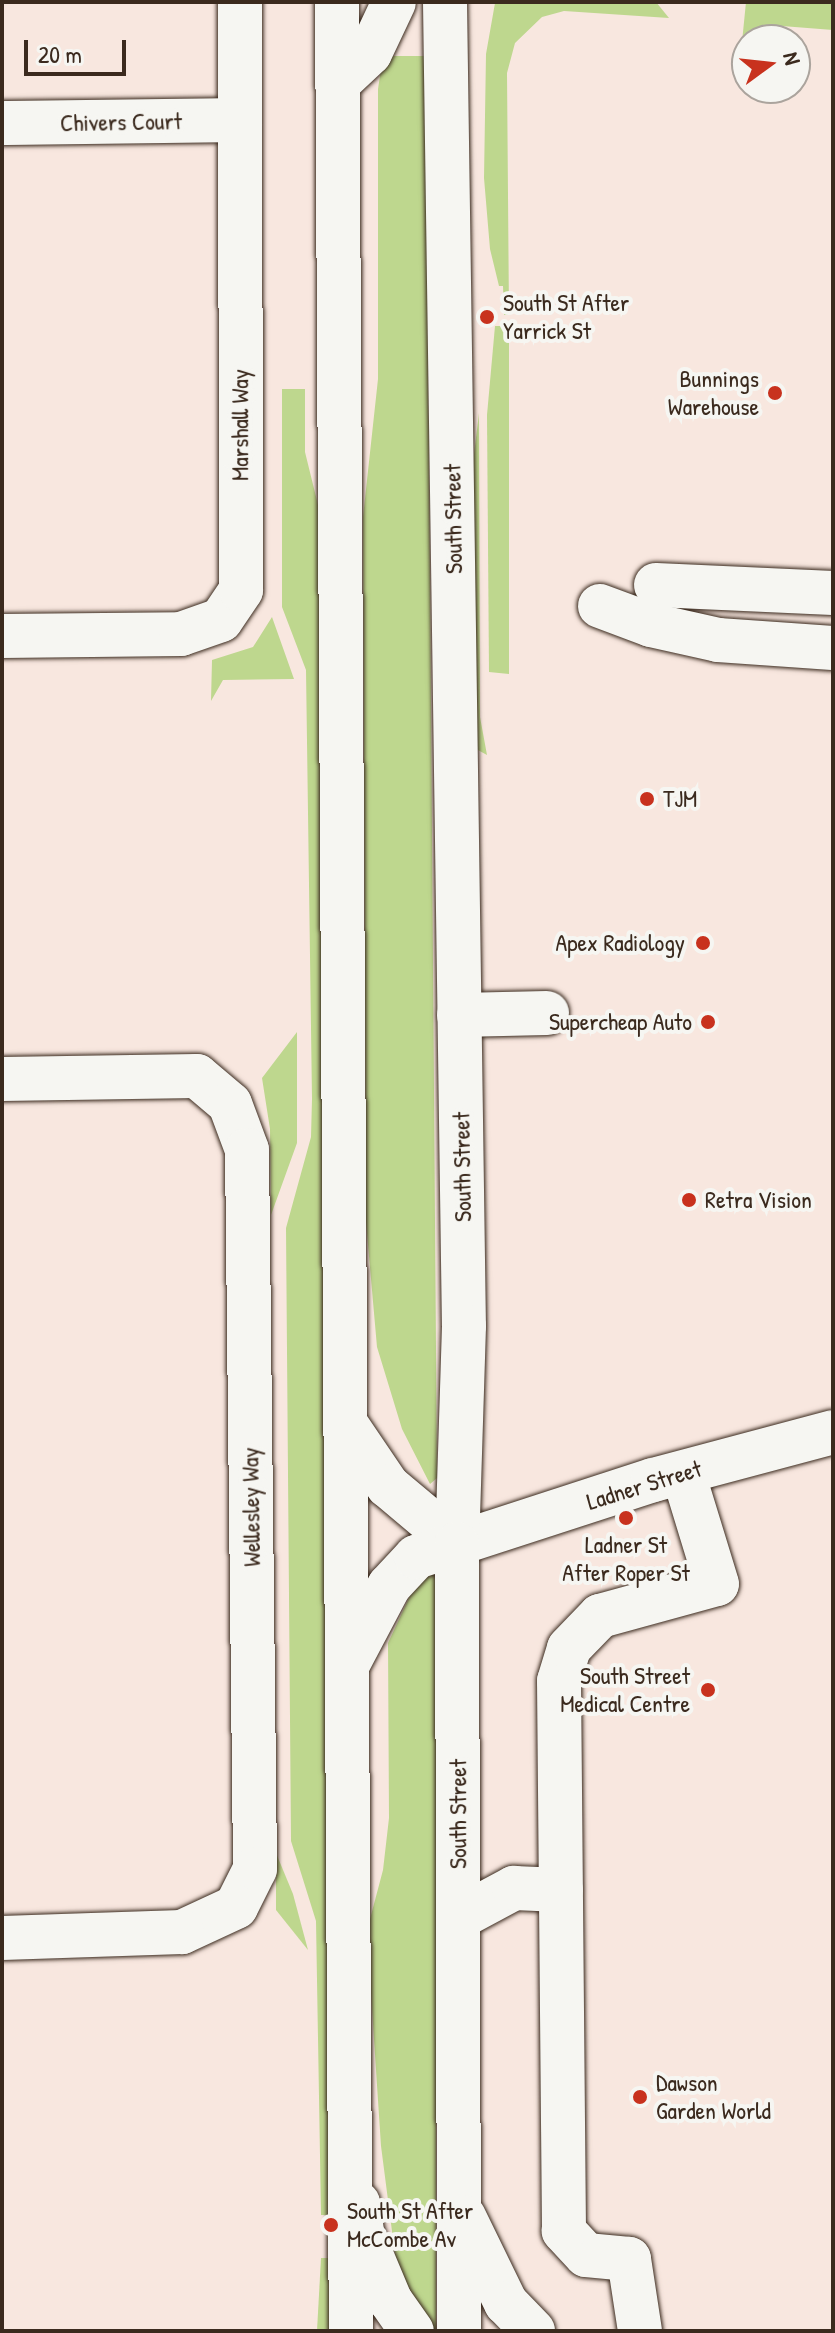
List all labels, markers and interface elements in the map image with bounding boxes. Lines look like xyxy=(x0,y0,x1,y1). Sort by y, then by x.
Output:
scale bar xyxy=(28,24,130,74)
north arrow xyxy=(731,24,811,104)
text: 20 m xyxy=(38,38,82,70)
text: N xyxy=(776,49,808,68)
street label: Chivers Court xyxy=(60,107,182,137)
place label: South St After Yarrick St xyxy=(503,289,629,345)
marker: South St After Yarrick St xyxy=(478,308,496,326)
place label: Bunnings Warehouse xyxy=(668,365,759,421)
street label: Marshall Way xyxy=(226,369,254,481)
marker: Bunnings Warehouse xyxy=(766,384,784,402)
street label: South Street xyxy=(438,464,468,574)
place label: TJM xyxy=(663,785,697,813)
marker: TJM xyxy=(638,790,656,808)
place label: Apex Radiology xyxy=(556,929,685,957)
marker: Apex Radiology xyxy=(692,932,714,954)
place label: Supercheap Auto xyxy=(549,1008,692,1036)
marker: Supercheap Auto xyxy=(699,1013,717,1031)
street label: South Street xyxy=(447,1112,477,1222)
place label: Retra Vision xyxy=(705,1186,812,1214)
marker: Retra Vision xyxy=(680,1191,698,1209)
street label: Wellesley Way xyxy=(236,1447,266,1567)
street label: Ladner Street xyxy=(583,1454,705,1516)
marker: Ladner St After Roper St xyxy=(617,1509,635,1527)
place label: Ladner St After Roper St xyxy=(562,1531,690,1587)
place label: South Street Medical Centre xyxy=(560,1662,690,1718)
marker: South Street Medical Centre xyxy=(697,1679,719,1701)
street label: South Street xyxy=(444,1759,472,1869)
place label: Dawson Garden World xyxy=(656,2069,771,2125)
marker: Dawson Garden World xyxy=(631,2088,649,2106)
place label: South St After McCombe Av xyxy=(347,2197,473,2253)
marker: South St After McCombe Av xyxy=(322,2216,340,2234)

